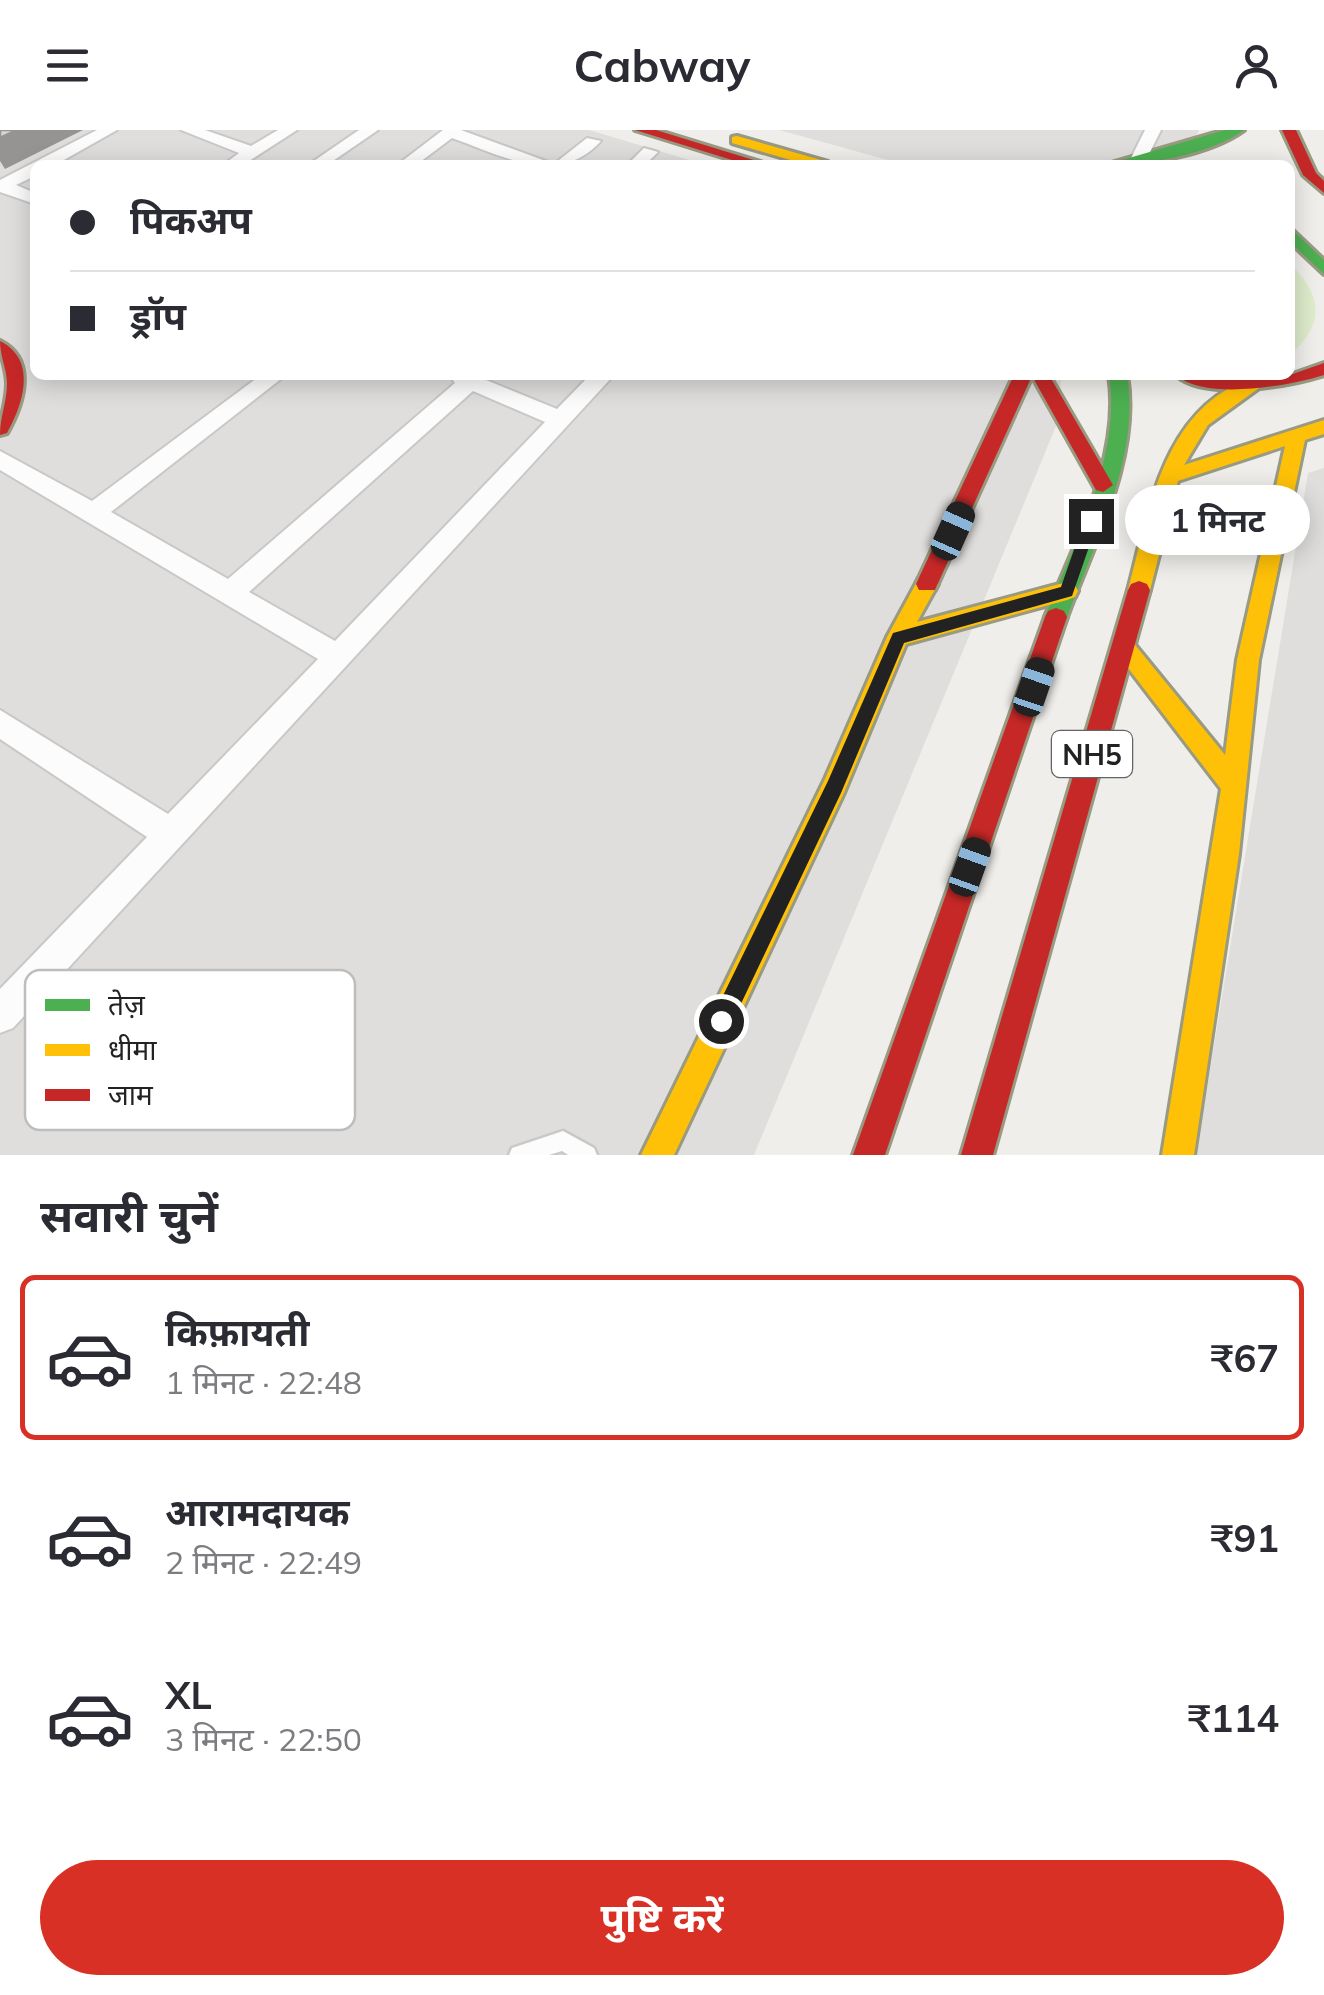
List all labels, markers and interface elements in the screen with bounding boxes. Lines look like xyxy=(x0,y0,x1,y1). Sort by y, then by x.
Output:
text: Cabway xyxy=(574,37,750,93)
icon: menu xyxy=(40,38,95,93)
icon: person xyxy=(1229,38,1284,93)
text: पिकअप xyxy=(130,196,252,244)
text: ड्रॉप xyxy=(130,292,186,340)
callout: 1 मिनट xyxy=(1126,486,1311,556)
car xyxy=(927,497,979,565)
route end xyxy=(1069,499,1114,544)
text: 1 मिनट xyxy=(1170,500,1265,540)
car xyxy=(1010,654,1058,720)
road number: NH5 xyxy=(1052,731,1132,777)
car xyxy=(946,834,994,900)
legend xyxy=(25,970,355,1130)
text: तेज़ xyxy=(108,987,146,1022)
route start xyxy=(699,999,744,1044)
text: धीमा xyxy=(108,1032,157,1067)
text: जाम xyxy=(108,1077,154,1112)
text: सवारी चुनें xyxy=(40,1187,218,1243)
text: किफ़ायती xyxy=(165,1308,309,1356)
icon: car xyxy=(45,1313,135,1403)
text: ₹67 xyxy=(1211,1334,1279,1382)
text: 1 मिनट · 22:48 xyxy=(165,1362,362,1402)
text: आरामदायक xyxy=(165,1488,349,1536)
icon: car xyxy=(45,1493,135,1583)
text: ₹91 xyxy=(1211,1514,1279,1562)
text: 2 मिनट · 22:49 xyxy=(165,1542,362,1582)
text: XL xyxy=(165,1671,212,1719)
icon: car xyxy=(45,1673,135,1763)
text: ₹114 xyxy=(1188,1694,1279,1742)
text: 3 मिनट · 22:50 xyxy=(165,1719,362,1759)
button: पुष्टि करें xyxy=(40,1860,1284,1975)

